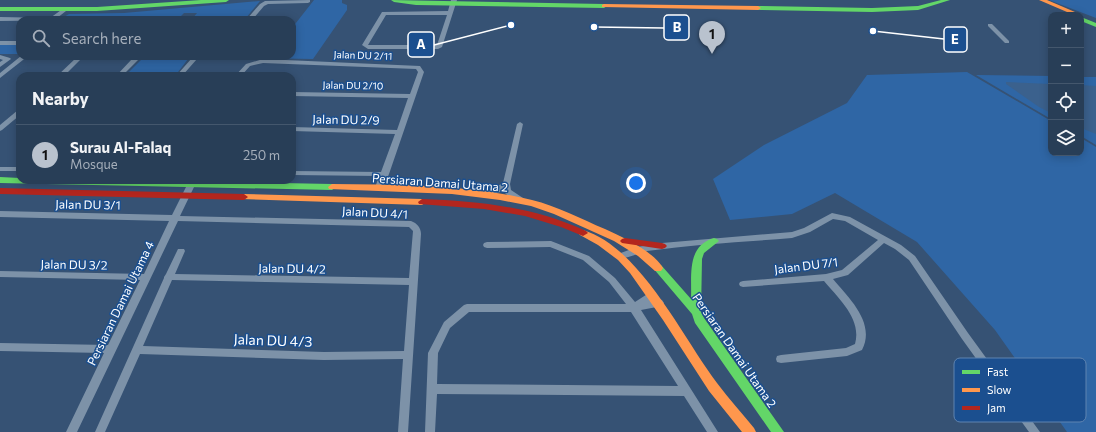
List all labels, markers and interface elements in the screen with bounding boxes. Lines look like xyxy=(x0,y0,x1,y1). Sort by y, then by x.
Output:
map controls xyxy=(1048,12,1084,156)
button: + xyxy=(1048,12,1084,48)
callout: B xyxy=(664,15,689,40)
search box xyxy=(16,16,296,60)
text: B xyxy=(673,19,682,35)
pin: 1 xyxy=(699,21,725,54)
icon: search xyxy=(30,27,52,49)
callout: E xyxy=(944,27,967,52)
text: Search here xyxy=(62,29,141,47)
text: E xyxy=(951,31,959,47)
callout: A xyxy=(408,32,434,57)
text: A xyxy=(416,36,426,52)
street label: Jalan DU 2/11 xyxy=(333,48,393,62)
button: − xyxy=(1048,48,1084,84)
street label: Jalan DU 2/10 xyxy=(322,78,384,92)
button: locate xyxy=(1048,84,1084,120)
text: Nearby xyxy=(32,88,89,109)
street label: Jalan DU 2/9 xyxy=(312,111,380,128)
button: layers xyxy=(1048,120,1084,156)
text: Surau Al-Falaq xyxy=(70,138,171,156)
text: 1 xyxy=(42,147,48,163)
text: 250 m xyxy=(243,147,280,163)
text: Mosque xyxy=(70,156,118,172)
street label: Persiaran Damai Utama 2 xyxy=(372,170,509,194)
your location xyxy=(626,173,646,193)
street label: Jalan DU 3/1 xyxy=(55,196,121,213)
street label: Jalan DU 4/1 xyxy=(342,203,408,222)
street label: Persiaran Damai Utama 4 xyxy=(84,239,156,367)
street label: Jalan DU 7/1 xyxy=(773,254,839,277)
street label: Jalan DU 3/2 xyxy=(40,256,108,273)
street label: Jalan DU 4/2 xyxy=(258,260,326,277)
street label: Persiaran Damai Utama 2 xyxy=(690,290,780,410)
street label: Jalan DU 4/3 xyxy=(233,330,313,350)
legend xyxy=(954,358,1086,422)
text: Fast xyxy=(987,365,1009,378)
text: Slow xyxy=(987,383,1012,396)
text: Jam xyxy=(987,401,1006,415)

